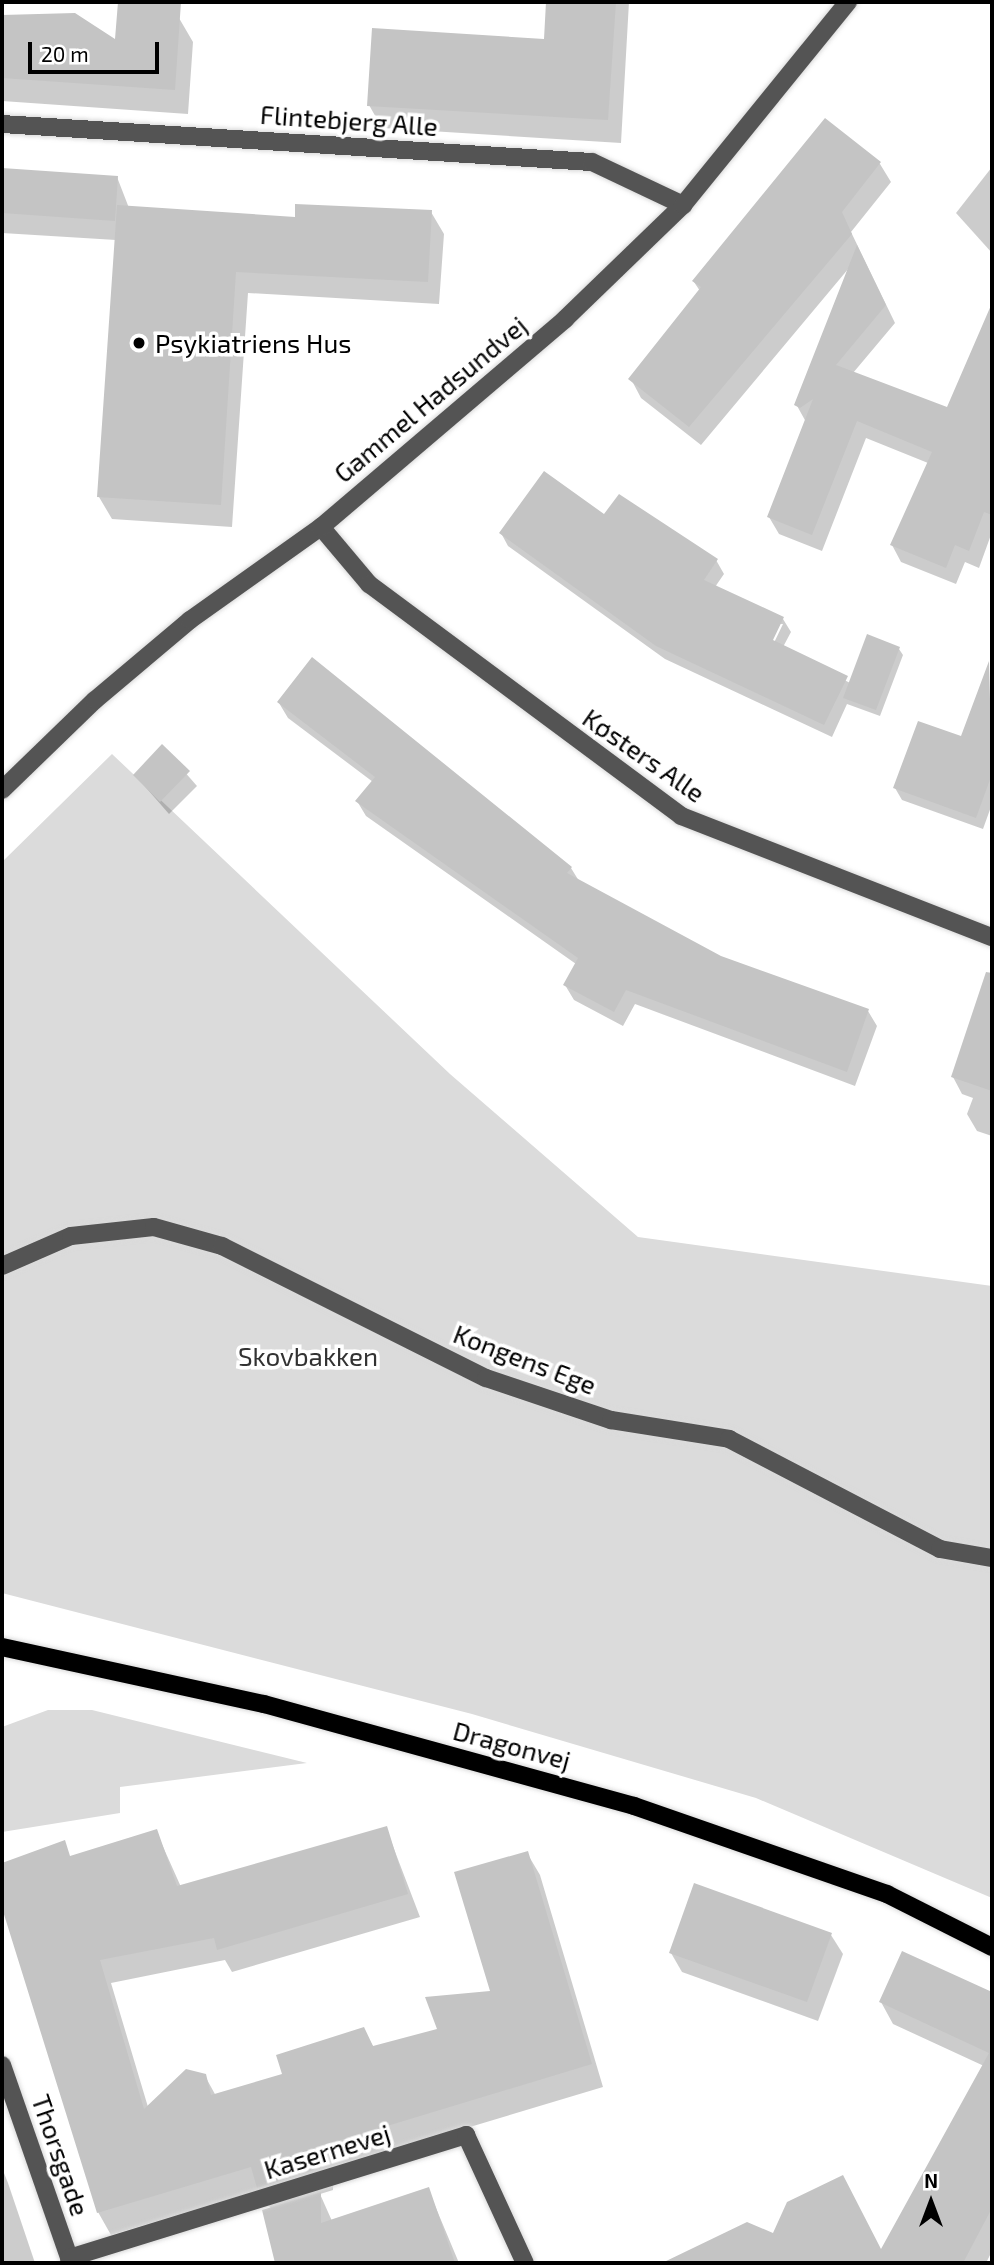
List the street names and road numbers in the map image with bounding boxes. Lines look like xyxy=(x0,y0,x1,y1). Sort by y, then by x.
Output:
street label: Flintebjerg Alle xyxy=(259,98,439,142)
street label: Gammel Hadsundvej xyxy=(327,309,533,489)
street label: Køsters Alle xyxy=(577,701,711,809)
street label: Kongens Ege xyxy=(449,1318,601,1400)
street label: Dragonvej xyxy=(450,1714,574,1776)
street label: Thorsgade xyxy=(26,2090,96,2220)
street label: Kasernevej xyxy=(260,2117,394,2185)

